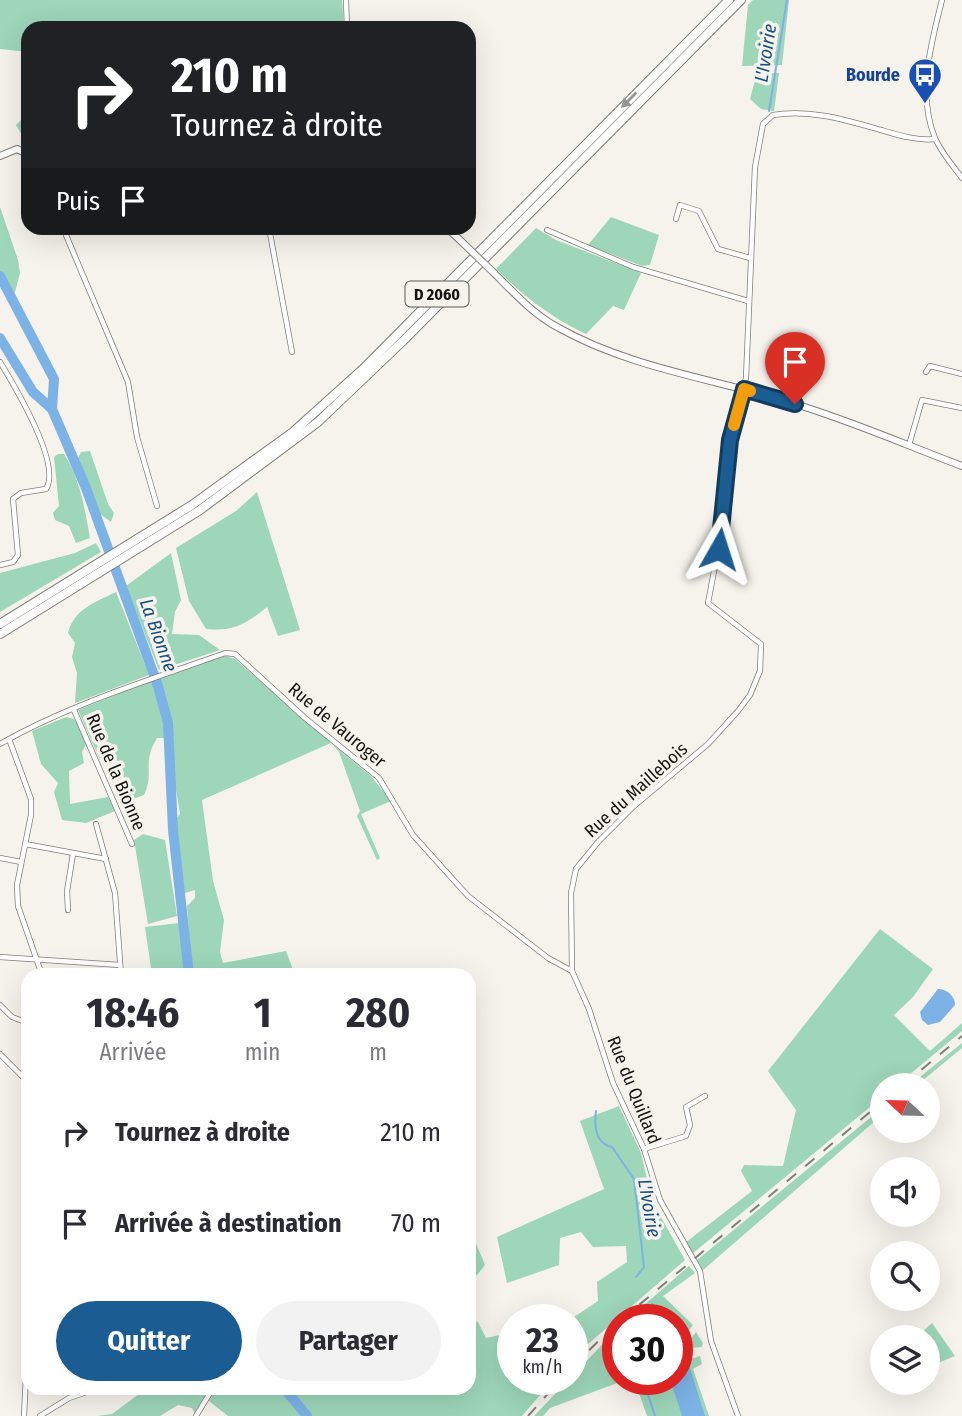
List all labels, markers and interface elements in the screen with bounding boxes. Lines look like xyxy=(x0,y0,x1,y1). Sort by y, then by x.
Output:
water label: L'Ivoirie xyxy=(750,22,781,84)
text: 210 m xyxy=(171,46,288,105)
icon: right xyxy=(56,49,147,140)
bus stop icon: Bourde xyxy=(906,56,944,105)
place label: Bourde xyxy=(846,64,900,86)
one-way arrow xyxy=(620,92,637,109)
text: Tournez à droite xyxy=(171,106,383,144)
icon: arrive xyxy=(114,182,152,220)
text: Puis xyxy=(56,186,100,217)
road number: D 2060 xyxy=(406,282,468,306)
pin xyxy=(765,332,825,404)
icon: arrive xyxy=(776,343,814,381)
position arrow xyxy=(682,512,756,586)
water label: La Bionne xyxy=(135,595,182,675)
street label: Rue de Vauroger xyxy=(284,678,391,773)
street label: Rue de la Bionne xyxy=(82,710,150,834)
street label: Rue du Maillebois xyxy=(580,738,692,842)
text: 18:46 xyxy=(86,988,179,1038)
text: 1 xyxy=(254,988,272,1038)
text: 280 xyxy=(346,988,410,1038)
street label: Rue du Quillard xyxy=(602,1033,666,1147)
text: Arrivée xyxy=(100,1038,166,1066)
text: min xyxy=(245,1038,280,1066)
text: m xyxy=(369,1038,387,1066)
north arrow xyxy=(870,1073,940,1143)
map controls xyxy=(870,1073,940,1395)
icon: right xyxy=(56,1114,94,1152)
text: Tournez à droite xyxy=(115,1117,290,1148)
text: 210 m xyxy=(380,1117,441,1148)
button: sound xyxy=(870,1157,940,1227)
water label: L'Ivoirie xyxy=(633,1177,666,1239)
icon: arrive xyxy=(56,1205,94,1243)
text: Arrivée à destination xyxy=(115,1208,342,1239)
text: 70 m xyxy=(391,1208,441,1239)
button: search xyxy=(870,1241,940,1311)
button: Quitter xyxy=(56,1301,242,1381)
button: Partager xyxy=(256,1301,441,1381)
speed limit sign: 30 xyxy=(602,1304,693,1395)
text: 23 xyxy=(526,1319,559,1361)
button: layers xyxy=(870,1325,940,1395)
text: km/h xyxy=(522,1356,563,1378)

